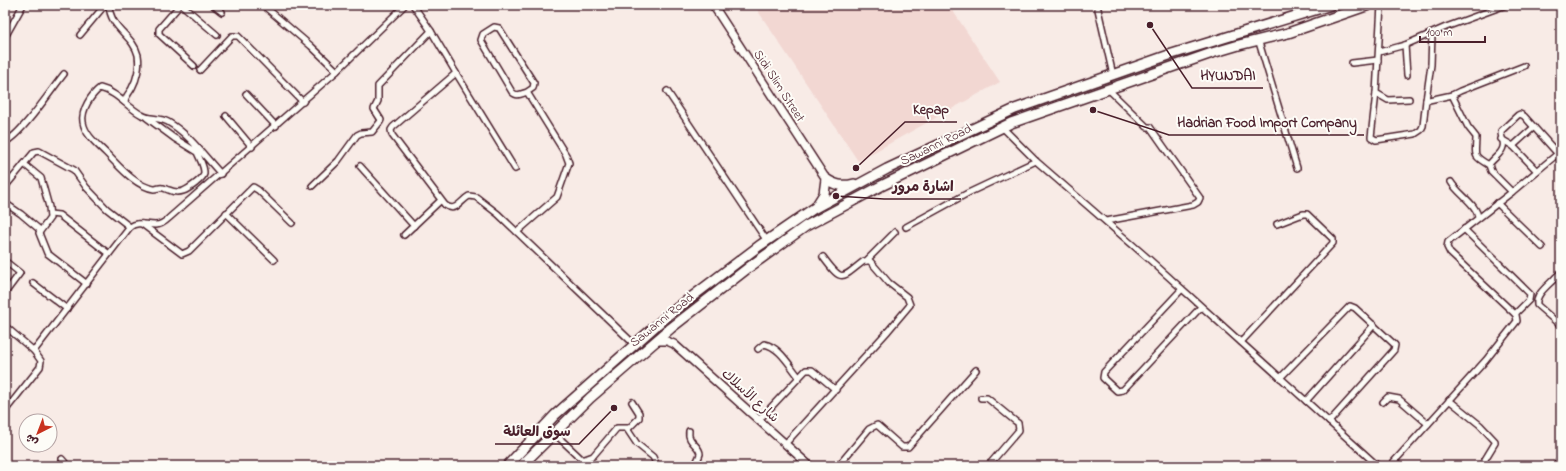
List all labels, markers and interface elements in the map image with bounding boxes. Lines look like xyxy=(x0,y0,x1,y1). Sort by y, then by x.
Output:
scale bar xyxy=(1420,18,1485,44)
text: 100 m xyxy=(1426,24,1453,42)
street label: Sidi Slim Street xyxy=(749,46,810,126)
callout: HYUNDAI xyxy=(1192,62,1263,88)
text: HYUNDAI xyxy=(1200,66,1256,87)
callout: Kepap xyxy=(905,96,957,122)
text: Kepap xyxy=(913,100,949,121)
callout: Hadrian Food Import Company xyxy=(1169,109,1364,135)
text: Hadrian Food Import Company xyxy=(1177,113,1357,136)
street label: Sawanni Road xyxy=(897,119,976,171)
callout: اشارة مرور xyxy=(884,173,961,199)
text: اشارة مرور xyxy=(890,177,954,198)
street label: Sawanni Road xyxy=(626,288,699,352)
street label: شارع الأسلاك xyxy=(717,365,783,427)
north arrow xyxy=(18,413,58,453)
callout: سوق العائلة xyxy=(495,418,579,444)
text: سوق العائلة xyxy=(503,422,571,443)
text: ش xyxy=(22,430,42,450)

